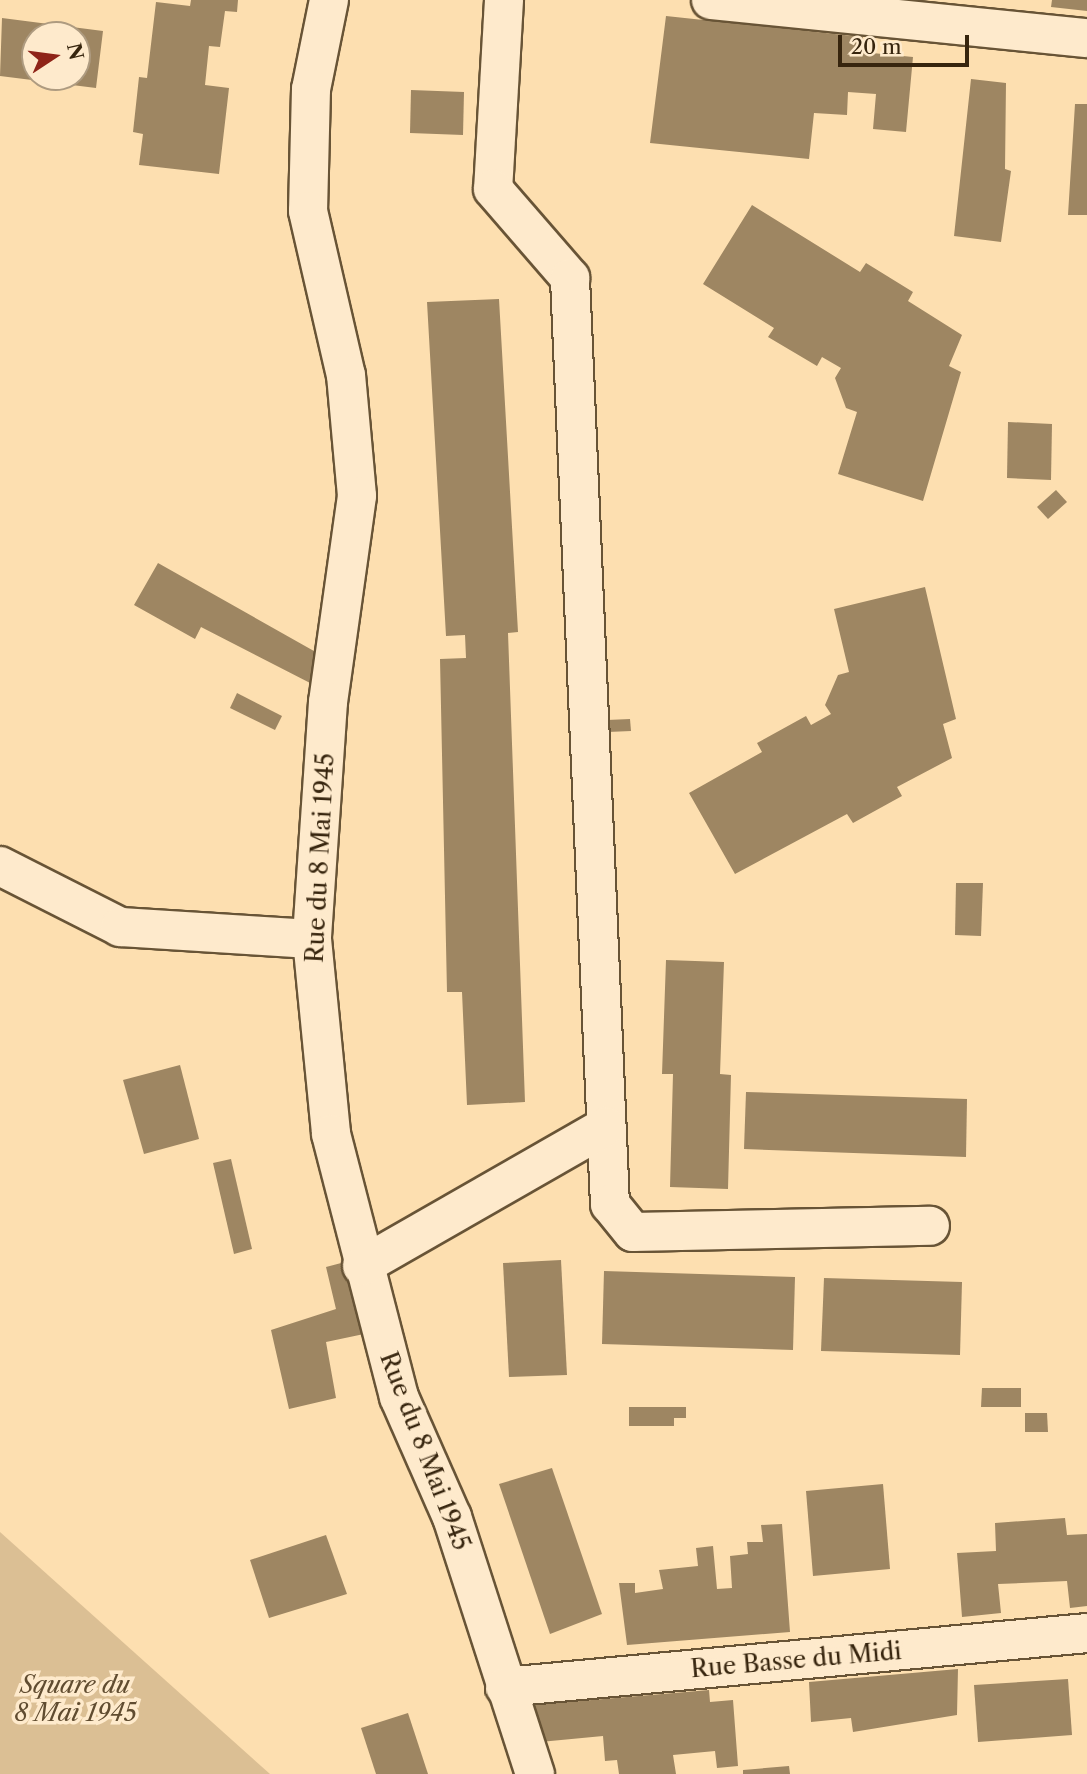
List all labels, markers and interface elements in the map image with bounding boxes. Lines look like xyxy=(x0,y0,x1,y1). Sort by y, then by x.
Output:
north arrow xyxy=(21,21,91,91)
scale bar xyxy=(842,21,973,65)
text: 20 m xyxy=(851,34,902,59)
text: N xyxy=(62,41,88,62)
street label: Rue du 8 Mai 1945 xyxy=(300,752,340,964)
street label: Rue du 8 Mai 1945 xyxy=(374,1348,476,1554)
street label: Rue Basse du Midi xyxy=(689,1636,903,1684)
park label: Square du 8 Mai 1945 xyxy=(14,1671,136,1727)

